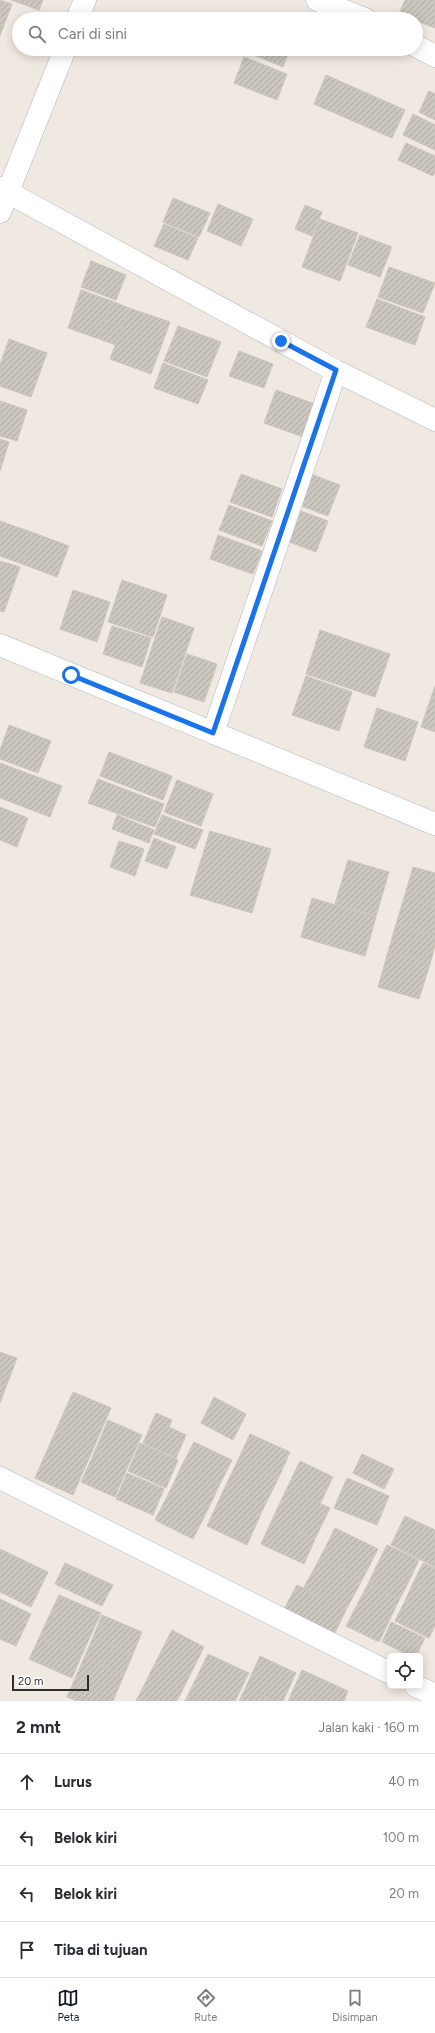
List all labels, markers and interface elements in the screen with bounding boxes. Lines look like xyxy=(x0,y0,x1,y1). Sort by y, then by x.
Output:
search box xyxy=(12,12,423,56)
icon: search xyxy=(26,23,48,45)
text: Cari di sini xyxy=(58,25,127,43)
route end xyxy=(272,332,290,350)
route start xyxy=(62,666,80,684)
map controls xyxy=(387,1653,423,1689)
button: locate xyxy=(387,1653,423,1689)
scale bar xyxy=(12,1673,89,1692)
text: 20 m xyxy=(18,1675,43,1688)
text: 2 mnt xyxy=(16,1717,61,1737)
text: Jalan kaki · 160 m xyxy=(319,1720,419,1735)
icon: ahead xyxy=(16,1771,38,1793)
text: Lurus xyxy=(54,1773,92,1791)
text: 40 m xyxy=(388,1774,419,1789)
icon: left xyxy=(16,1827,38,1849)
text: Belok kiri xyxy=(54,1829,117,1847)
text: 100 m xyxy=(383,1830,419,1845)
icon: left xyxy=(16,1883,38,1905)
text: Belok kiri xyxy=(54,1885,117,1903)
text: 20 m xyxy=(389,1886,419,1901)
icon: arrive xyxy=(16,1939,38,1961)
text: Tiba di tujuan xyxy=(54,1941,148,1959)
tab: Peta xyxy=(57,1987,79,2024)
tab: Rute xyxy=(194,1987,217,2024)
tab: Disimpan xyxy=(332,1987,378,2024)

